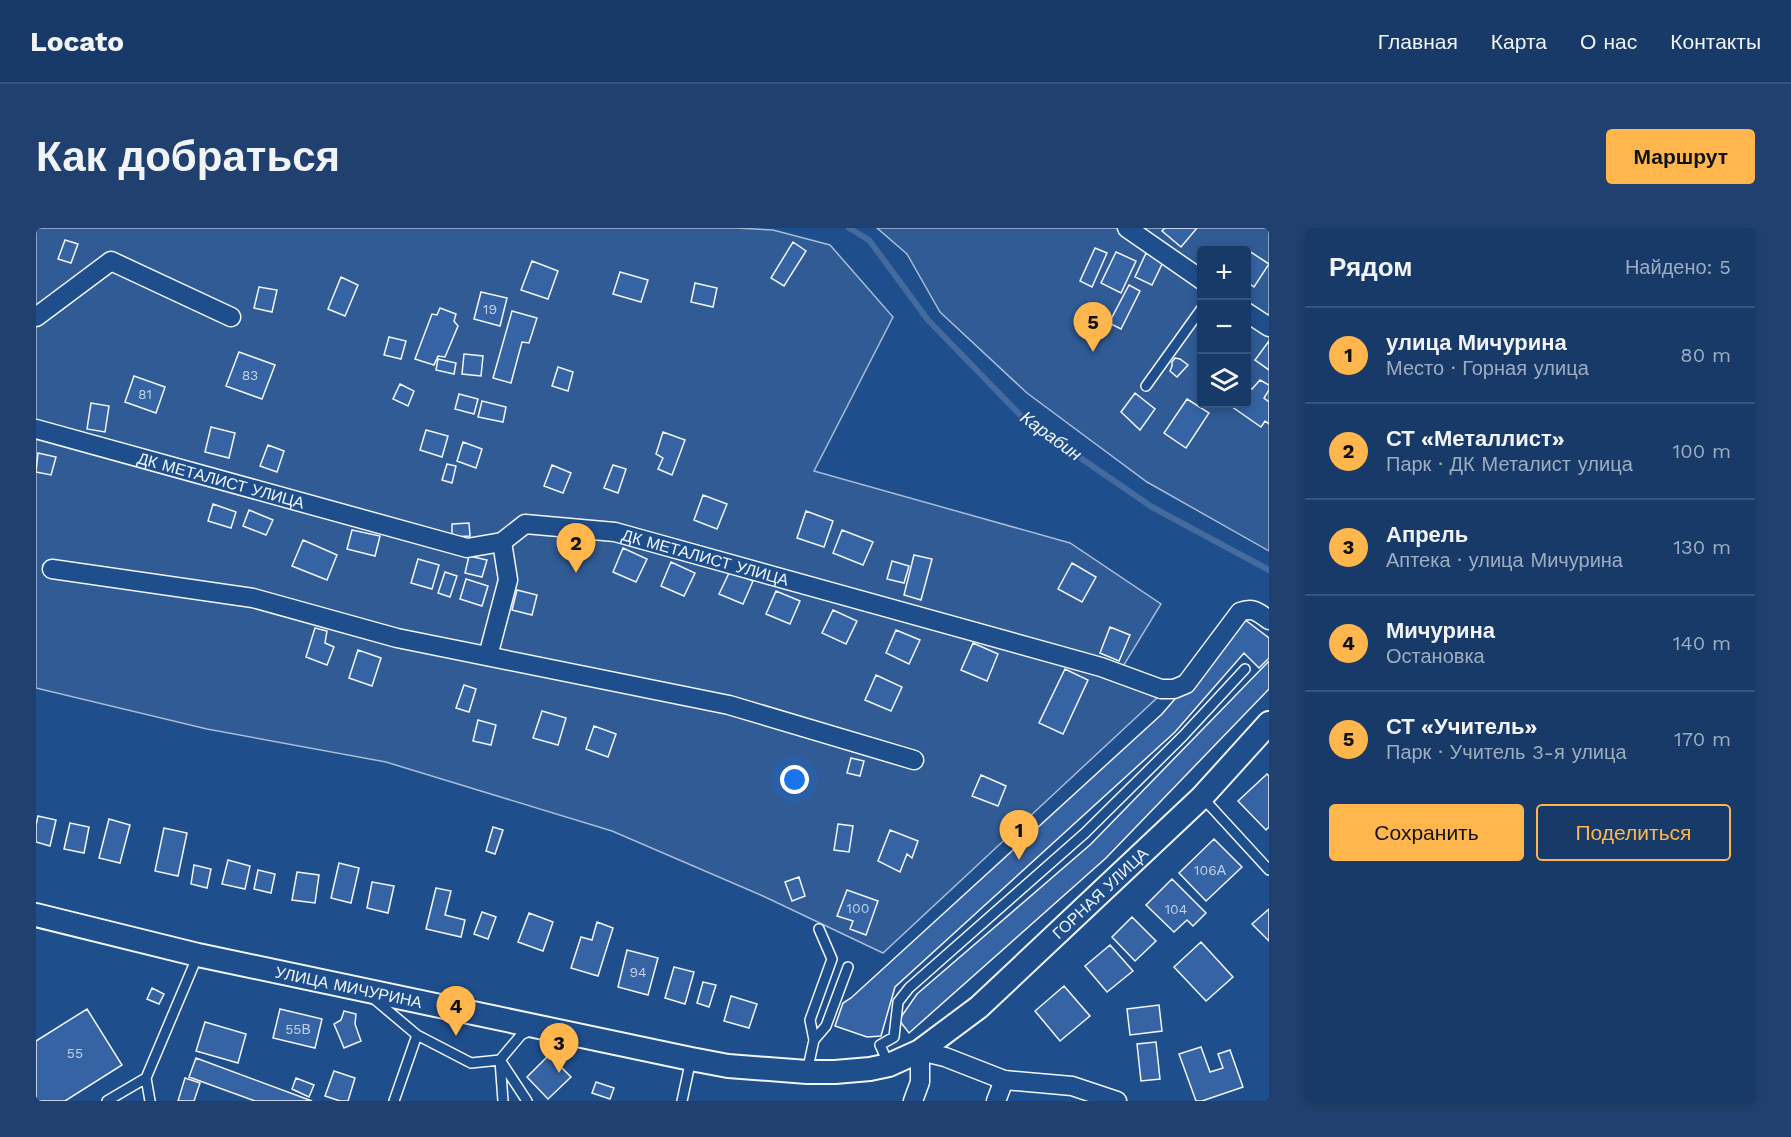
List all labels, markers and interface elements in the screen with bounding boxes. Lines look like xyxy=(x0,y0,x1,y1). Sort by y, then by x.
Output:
text: Locato xyxy=(30,25,124,58)
text: Главная xyxy=(1378,29,1458,54)
text: Карта xyxy=(1491,29,1547,54)
text: О нас xyxy=(1580,29,1637,54)
text: Контакты xyxy=(1670,29,1761,54)
button: Маршрут xyxy=(1606,129,1755,184)
text: Как добраться xyxy=(36,132,340,181)
map controls xyxy=(1197,246,1251,408)
button: + xyxy=(1197,246,1251,300)
text: Рядом xyxy=(1329,252,1412,282)
text: Найдено: 5 xyxy=(1625,255,1731,279)
button: − xyxy=(1197,300,1251,354)
house number: 19 xyxy=(483,301,497,317)
pin: 5 xyxy=(1074,302,1112,352)
text: улица Мичурина xyxy=(1386,330,1567,355)
text: 1 xyxy=(1344,343,1353,367)
text: 80 m xyxy=(1680,343,1731,367)
button: layers xyxy=(1197,354,1251,408)
text: Место · Горная улица xyxy=(1386,356,1589,380)
house number: 83 xyxy=(242,367,258,383)
house number: 81 xyxy=(138,386,152,402)
water label: Карабин xyxy=(1017,406,1086,465)
text: СТ «Металлист» xyxy=(1386,426,1565,451)
text: 2 xyxy=(1343,439,1354,463)
text: 100 m xyxy=(1672,439,1731,463)
street label: ДК МЕТАЛИСТ УЛИЦА xyxy=(135,448,307,513)
text: Парк · ДК Металист улица xyxy=(1386,452,1633,476)
text: Апрель xyxy=(1386,522,1468,547)
pin: 2 xyxy=(556,524,596,573)
street label: ДК МЕТАЛИСТ УЛИЦА xyxy=(620,525,791,590)
text: 3 xyxy=(1343,535,1354,559)
text: 130 m xyxy=(1673,535,1731,559)
text: Аптека · улица Мичурина xyxy=(1386,548,1623,572)
text: Мичурина xyxy=(1386,618,1495,643)
text: 4 xyxy=(1342,631,1355,655)
text: 140 m xyxy=(1673,631,1731,655)
text: Остановка xyxy=(1386,644,1485,668)
text: СТ «Учитель» xyxy=(1386,714,1537,739)
text: 5 xyxy=(1343,727,1354,751)
text: 170 m xyxy=(1674,727,1731,751)
text: Парк · Учитель 3-я улица xyxy=(1386,740,1627,764)
your location xyxy=(780,765,809,794)
button: Сохранить xyxy=(1329,804,1524,861)
button: Поделиться xyxy=(1536,804,1731,861)
pin: 1 xyxy=(1000,810,1038,860)
street label: ГОРНАЯ УЛИЦА xyxy=(1049,844,1152,943)
house number: 106А xyxy=(1194,862,1227,878)
house number: 100 xyxy=(847,900,869,916)
house number: 104 xyxy=(1165,901,1187,917)
street label: УЛИЦА МИЧУРИНА xyxy=(274,963,424,1012)
house number: 94 xyxy=(629,964,647,980)
pin: 4 xyxy=(436,986,476,1036)
house number: 55В xyxy=(285,1021,311,1037)
pin: 3 xyxy=(540,1024,578,1073)
house number: 55 xyxy=(67,1045,83,1061)

